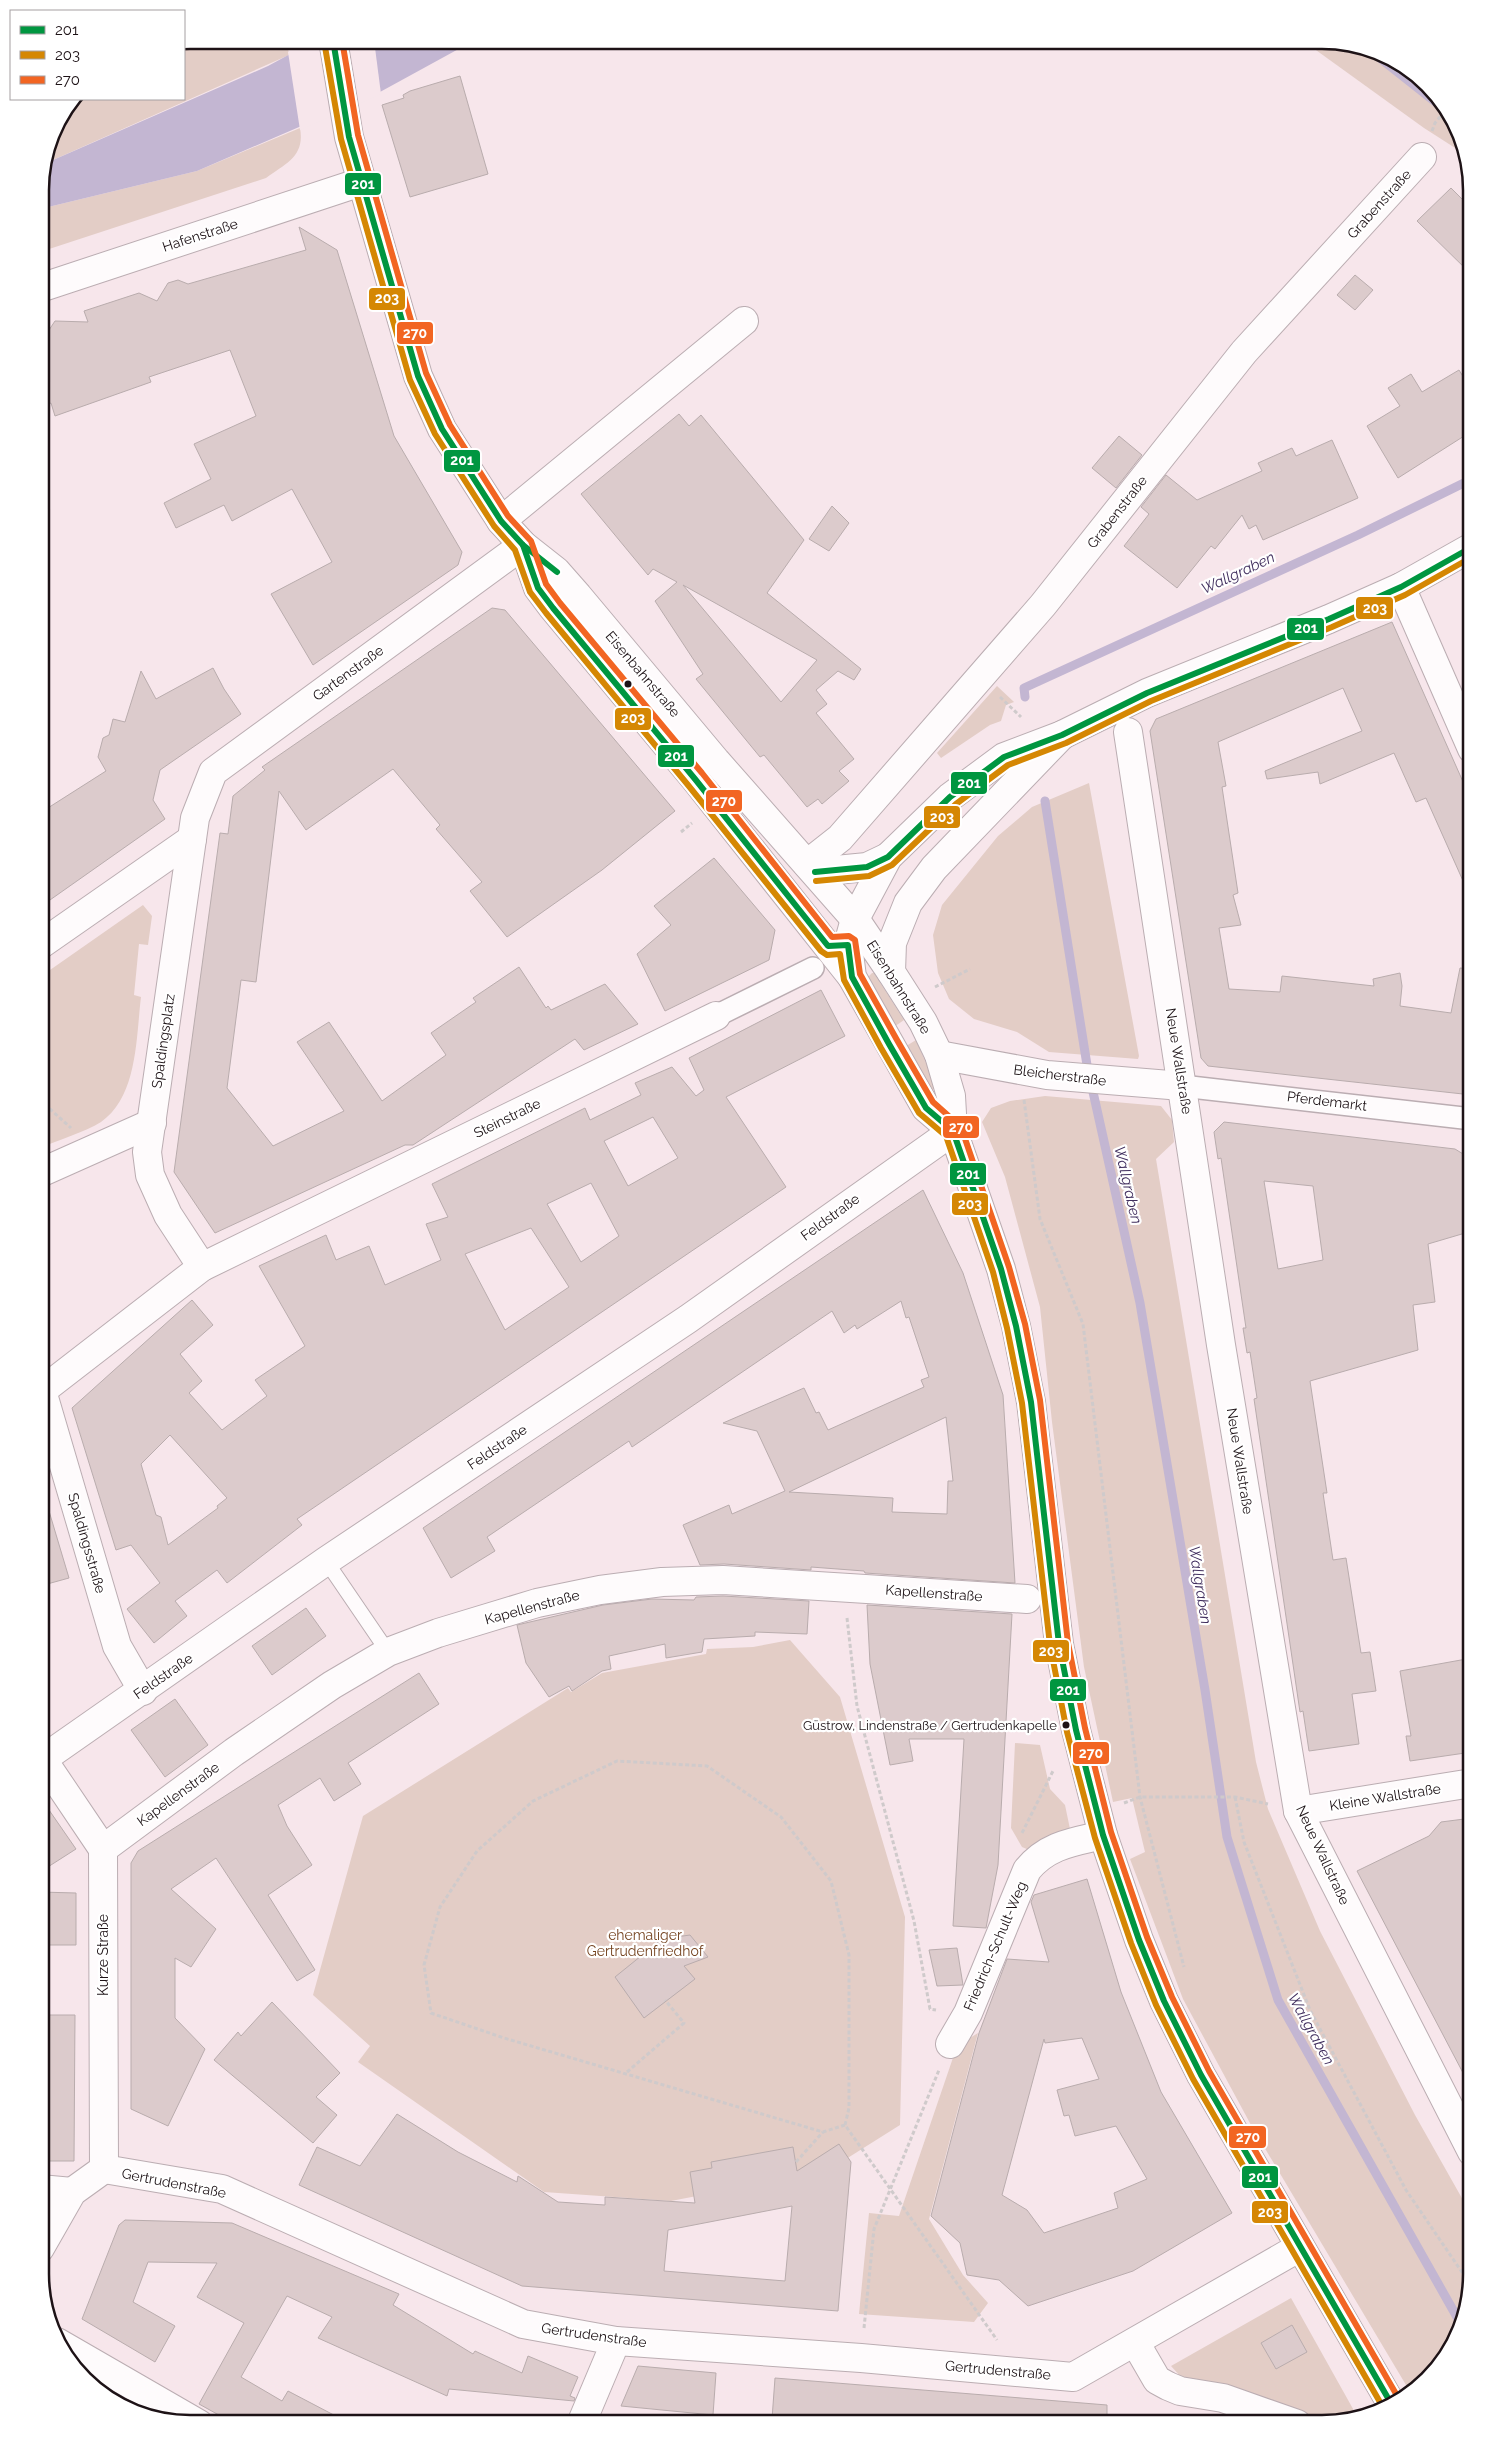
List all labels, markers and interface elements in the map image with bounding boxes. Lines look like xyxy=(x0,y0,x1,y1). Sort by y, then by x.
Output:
legend xyxy=(10,10,185,100)
text: 201 xyxy=(55,21,79,39)
text: 203 xyxy=(55,46,80,64)
text: 270 xyxy=(55,71,80,89)
street label: Grabenstraße xyxy=(1344,166,1414,242)
line badge: 201 xyxy=(344,172,382,196)
text: 201 xyxy=(351,176,375,192)
street label: Hafenstraße xyxy=(160,215,240,255)
line badge: 203 xyxy=(368,287,406,311)
text: 203 xyxy=(375,290,399,306)
line badge: 270 xyxy=(396,321,434,345)
text: 270 xyxy=(403,325,427,341)
line badge: 201 xyxy=(443,449,481,473)
text: 201 xyxy=(450,452,474,468)
street label: Grabenstraße xyxy=(1084,473,1150,551)
water label: Wallgraben xyxy=(1198,548,1278,598)
line badge: 203 xyxy=(1355,596,1394,620)
text: 203 xyxy=(1363,600,1387,616)
line badge: 201 xyxy=(1286,617,1325,641)
text: 201 xyxy=(1294,620,1318,636)
street label: Eisenbahnstraße xyxy=(602,628,684,720)
street label: Gartenstraße xyxy=(310,642,386,704)
unlabelled marker xyxy=(623,679,633,689)
line badge: 203 xyxy=(614,707,652,731)
text: 203 xyxy=(621,710,645,726)
line badge: 201 xyxy=(657,744,695,768)
text: 201 xyxy=(664,748,688,764)
line badge: 201 xyxy=(950,771,988,795)
text: 201 xyxy=(957,775,981,791)
line badge: 270 xyxy=(705,789,743,813)
text: 270 xyxy=(712,793,736,809)
line badge: 203 xyxy=(923,805,961,829)
text: 203 xyxy=(930,809,954,825)
street label: Eisenbahnstraße xyxy=(864,937,934,1037)
street label: Spaldingsplatz xyxy=(148,992,178,1089)
street label: Neue Wallstraße xyxy=(1163,1007,1195,1115)
street label: Bleicherstraße xyxy=(1013,1061,1107,1089)
street label: Pferdemarkt xyxy=(1286,1088,1368,1114)
street label: Steinstraße xyxy=(471,1095,543,1141)
line badge: 270 xyxy=(942,1115,980,1139)
text: 270 xyxy=(949,1119,973,1135)
water label: Wallgraben xyxy=(1110,1144,1146,1226)
line badge: 201 xyxy=(949,1162,987,1186)
text: 201 xyxy=(956,1166,980,1182)
street label: Feldstraße xyxy=(798,1190,862,1244)
line badge: 203 xyxy=(951,1192,989,1216)
text: 203 xyxy=(958,1196,982,1212)
street label: Neue Wallstraße xyxy=(1224,1407,1256,1515)
street label: Feldstraße xyxy=(464,1421,530,1473)
street label: Spaldingsstraße xyxy=(65,1491,109,1595)
water label: Wallgraben xyxy=(1185,1545,1215,1625)
street label: Kapellenstraße xyxy=(885,1582,983,1604)
street label: Kapellenstraße xyxy=(483,1587,581,1627)
line badge: 203 xyxy=(1032,1639,1070,1663)
text: 203 xyxy=(1039,1643,1063,1659)
street label: Feldstraße xyxy=(130,1650,196,1702)
line badge: 201 xyxy=(1049,1678,1087,1702)
text: 201 xyxy=(1056,1682,1080,1698)
place label: Güstrow, Lindenstraße / Gertrudenkapelle xyxy=(803,1718,1057,1733)
marker: Güstrow, Lindenstraße / Gertrudenkapelle xyxy=(1061,1720,1071,1730)
line badge: 270 xyxy=(1072,1741,1110,1765)
text: 270 xyxy=(1079,1745,1103,1761)
street label: Kapellenstraße xyxy=(134,1759,222,1829)
street label: Kleine Wallstraße xyxy=(1328,1780,1442,1814)
street label: Neue Wallstraße xyxy=(1293,1803,1353,1907)
street label: Friedrich-Schult-Weg xyxy=(960,1879,1030,2013)
street label: Kurze Straße xyxy=(95,1914,111,1996)
park label: ehemaliger Gertrudenfriedhof xyxy=(587,1927,705,1959)
water label: Wallgraben xyxy=(1284,1990,1338,2068)
line badge: 270 xyxy=(1228,2125,1267,2149)
text: 270 xyxy=(1236,2129,1260,2145)
street label: Gertrudenstraße xyxy=(120,2165,228,2201)
line badge: 201 xyxy=(1241,2165,1279,2189)
text: 201 xyxy=(1248,2169,1272,2185)
line badge: 203 xyxy=(1251,2200,1289,2224)
text: 203 xyxy=(1258,2204,1282,2220)
street label: Gertrudenstraße xyxy=(540,2320,648,2350)
street label: Gertrudenstraße xyxy=(944,2357,1052,2383)

